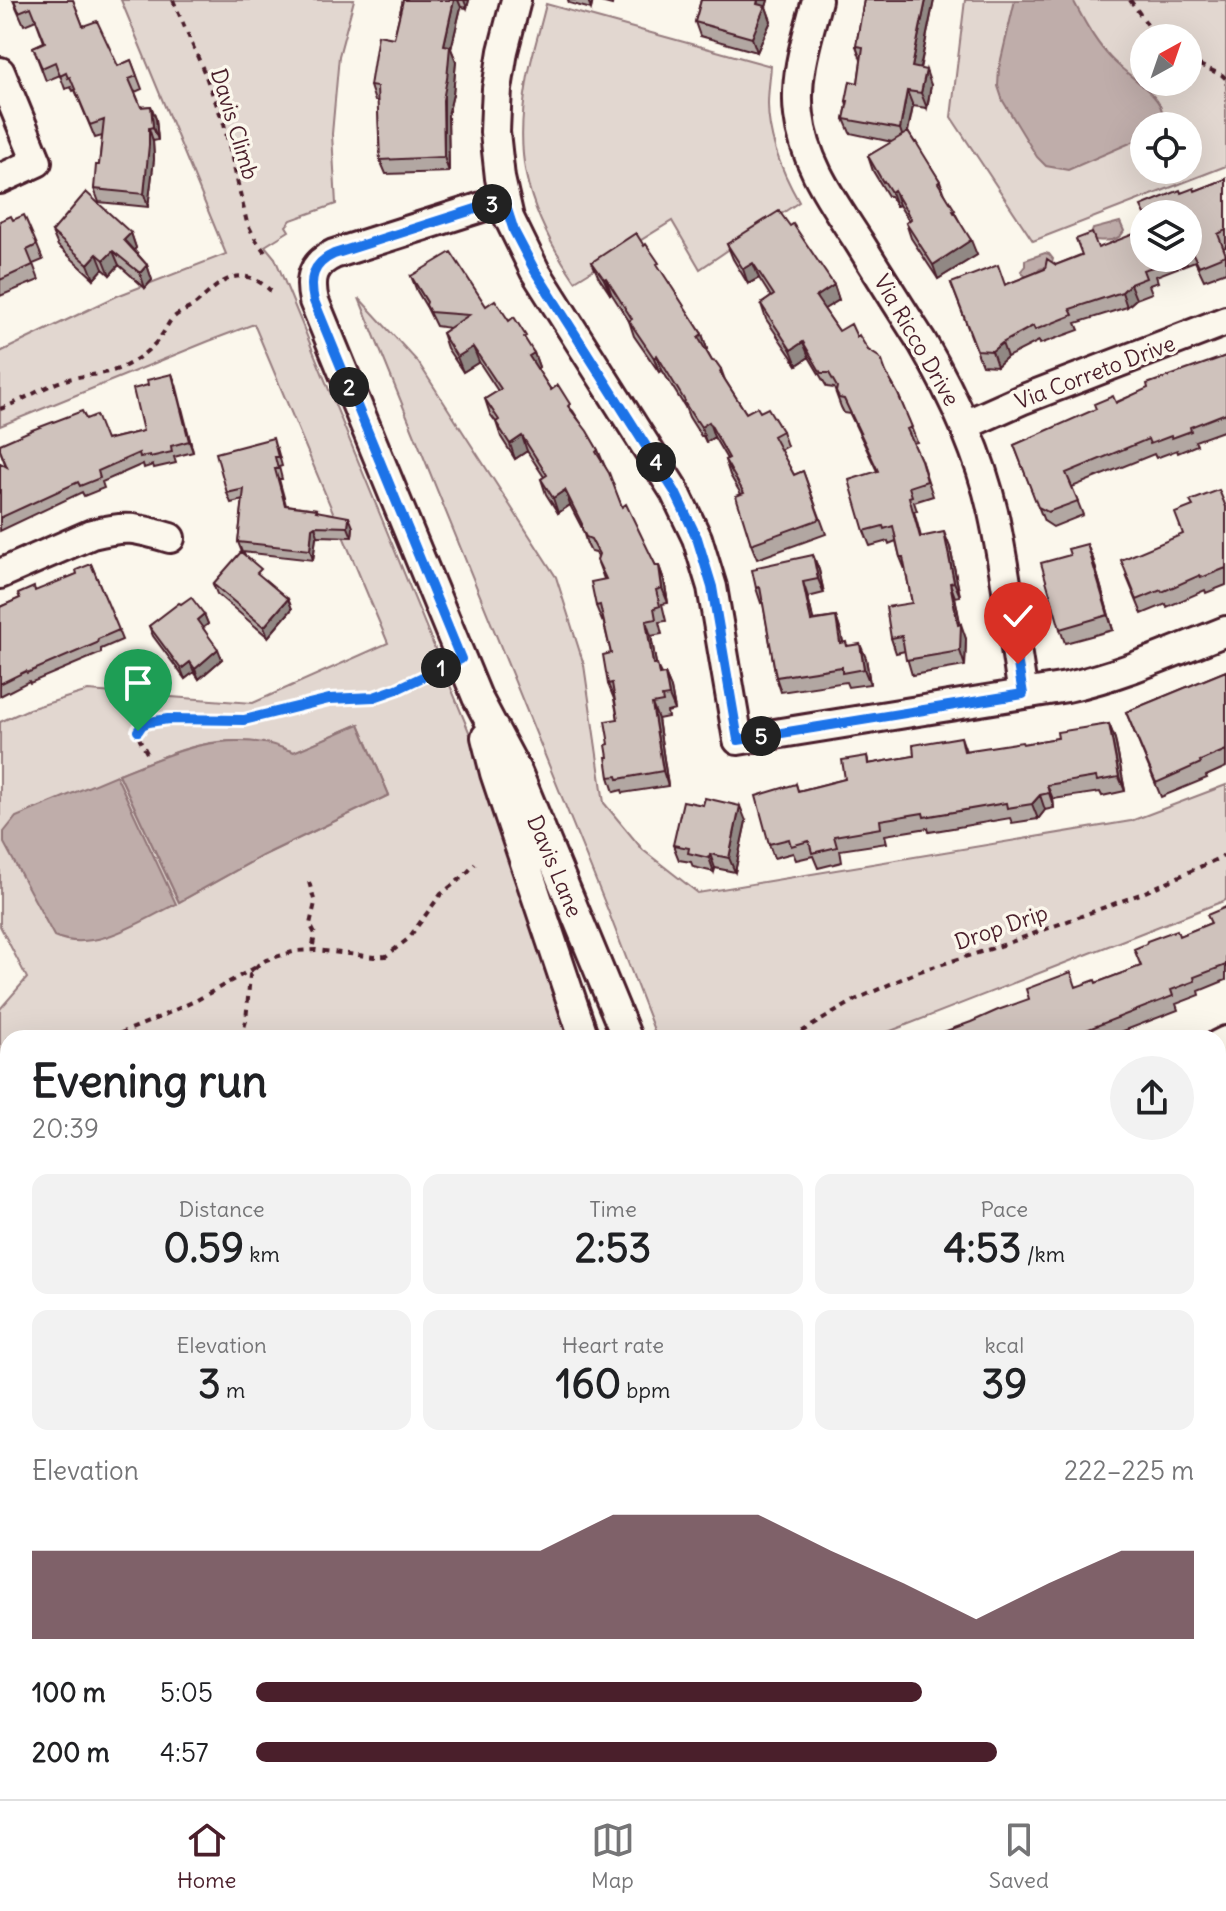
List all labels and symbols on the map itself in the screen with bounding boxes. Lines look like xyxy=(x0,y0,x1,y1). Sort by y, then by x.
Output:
north arrow xyxy=(1130,24,1202,96)
street label: Davis Climb xyxy=(205,65,265,183)
pin: 3 xyxy=(472,184,512,224)
street label: Via Ricco Drive xyxy=(868,269,966,411)
street label: Via Correto Drive xyxy=(1011,329,1179,415)
pin: 2 xyxy=(329,367,369,407)
pin: 4 xyxy=(636,442,676,482)
pin xyxy=(984,582,1052,664)
pin: 1 xyxy=(421,648,461,688)
pin xyxy=(104,649,172,731)
pin: 5 xyxy=(741,716,781,756)
street label: Davis Lane xyxy=(521,811,589,921)
street label: Drop Drip xyxy=(951,898,1051,956)

